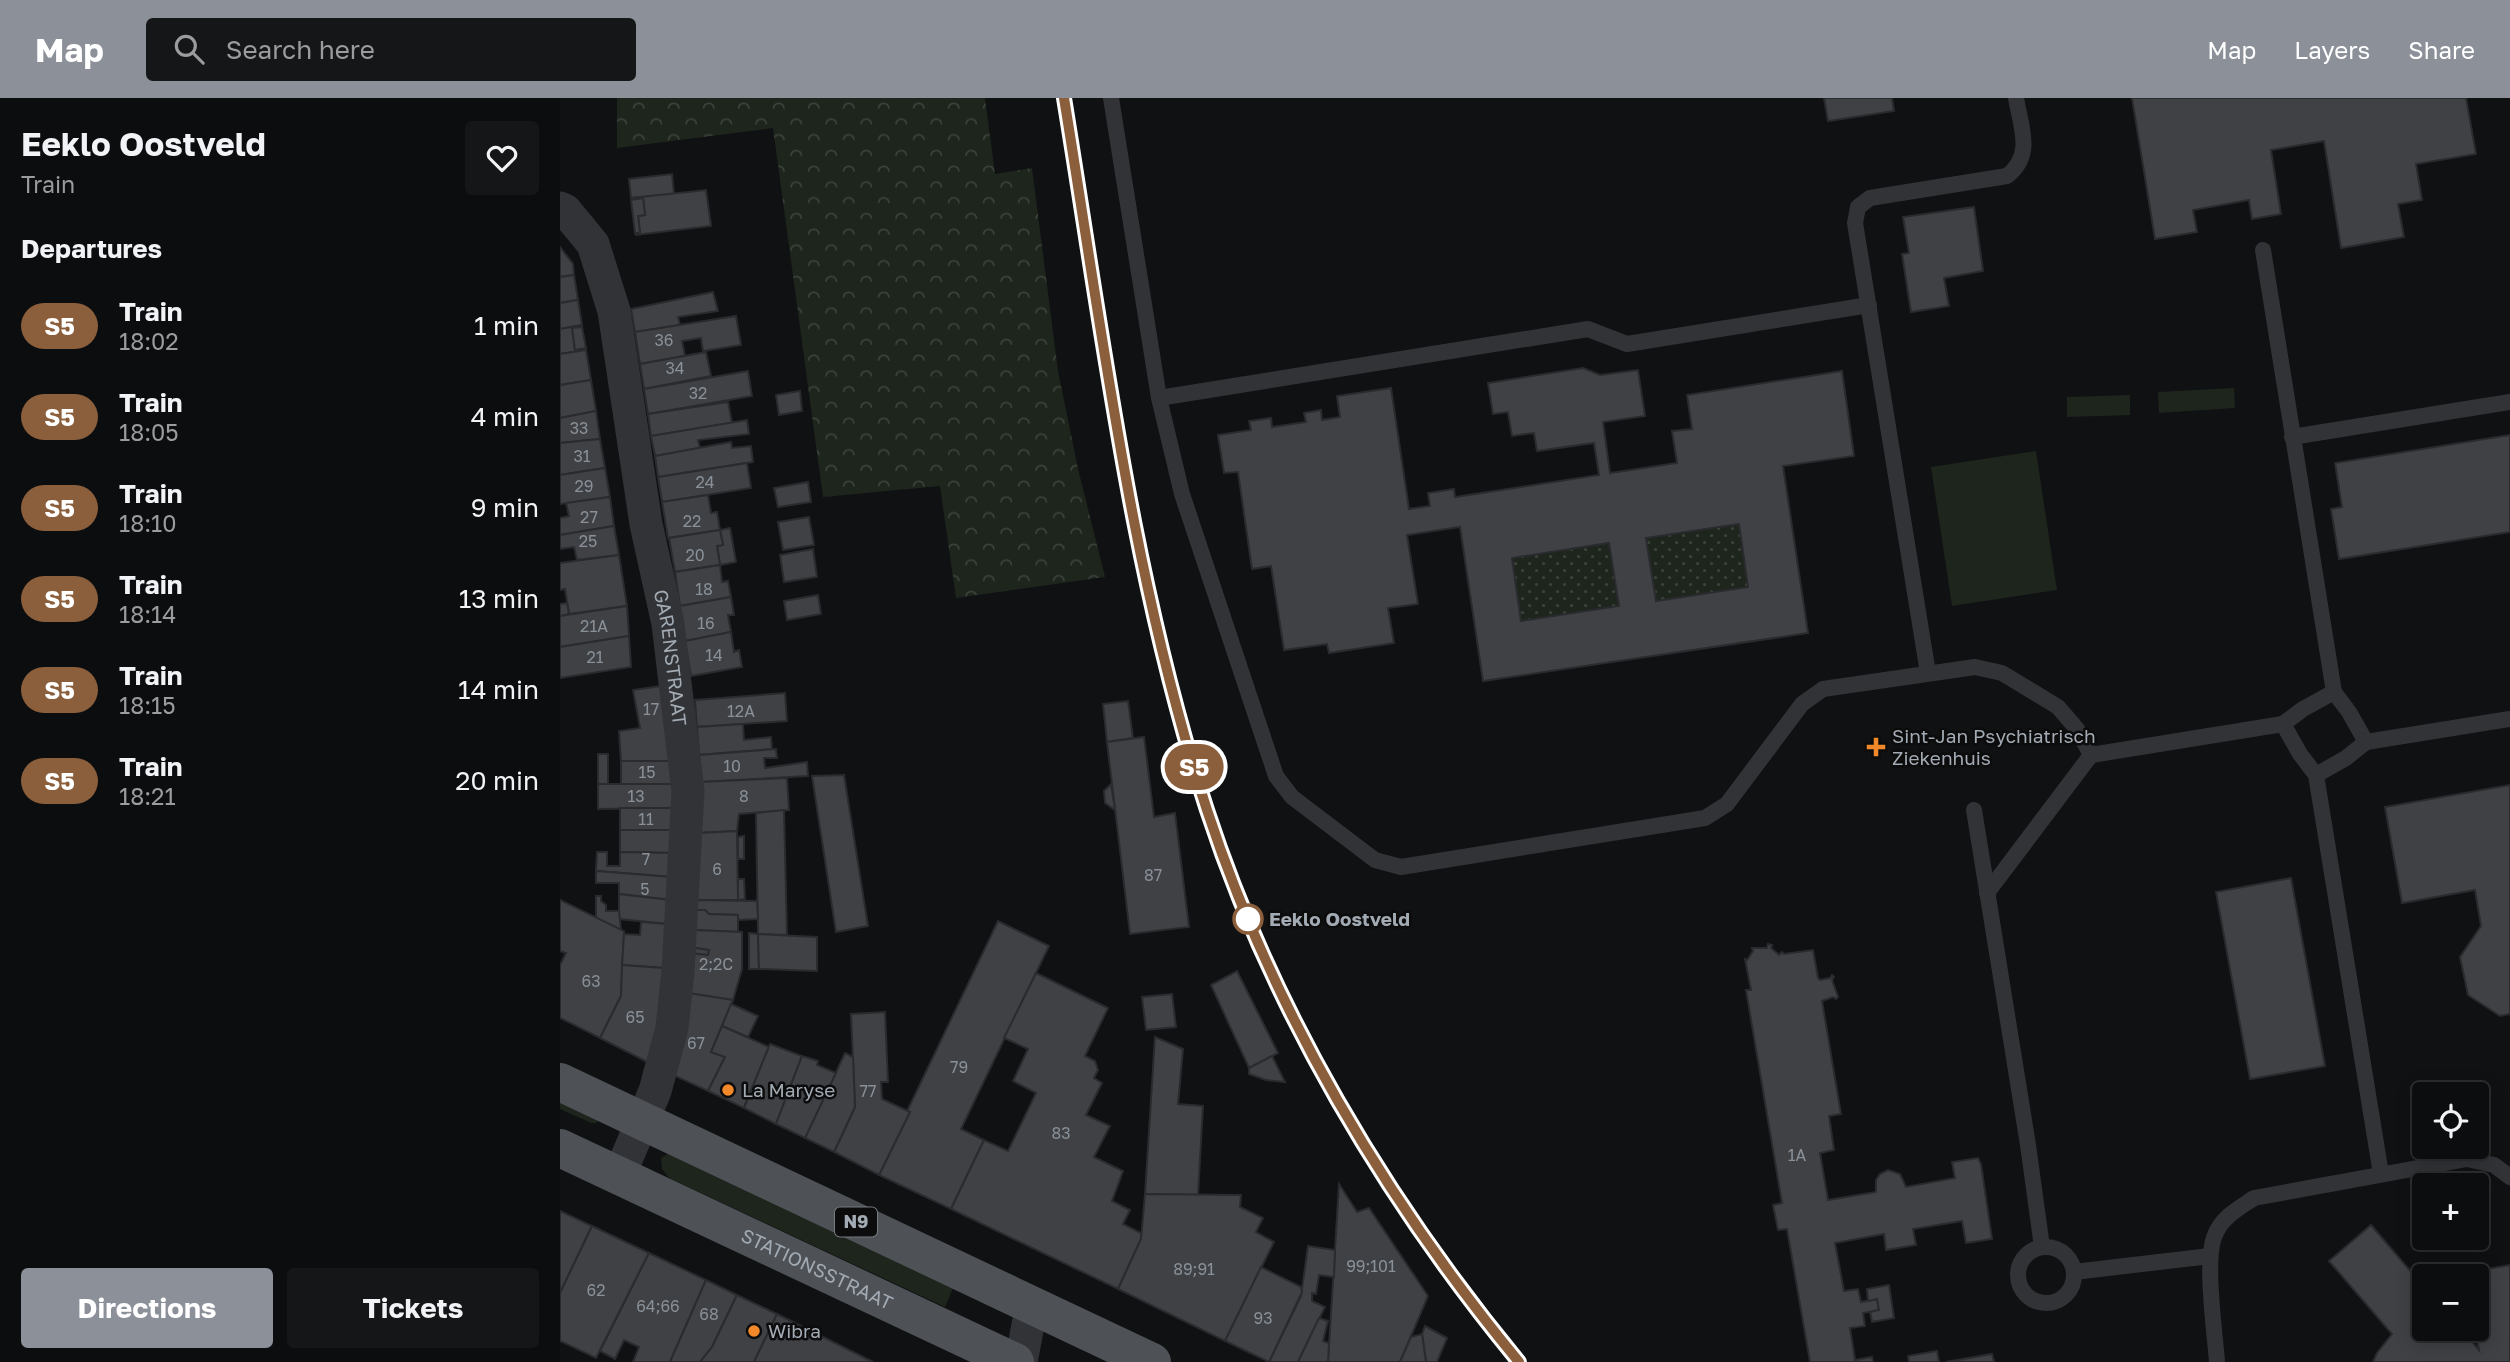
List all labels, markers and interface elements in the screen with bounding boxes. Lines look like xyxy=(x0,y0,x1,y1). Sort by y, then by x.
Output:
search box xyxy=(146,18,636,81)
text: Map xyxy=(35,30,104,69)
icon: search xyxy=(170,30,208,68)
text: Search here xyxy=(226,34,375,65)
text: Map xyxy=(2207,35,2256,64)
text: Layers xyxy=(2294,35,2370,64)
text: Share xyxy=(2408,35,2475,64)
button: heart xyxy=(465,121,539,195)
text: Eeklo Oostveld xyxy=(21,124,266,163)
text: Train xyxy=(21,170,75,198)
text: Departures xyxy=(21,233,162,264)
text: Train xyxy=(119,296,183,327)
text: 1 min xyxy=(474,310,539,341)
text: S5 xyxy=(44,311,75,340)
text: 18:02 xyxy=(119,327,179,355)
house number: 36 xyxy=(654,330,674,350)
house number: 34 xyxy=(665,358,685,378)
house number: 32 xyxy=(689,383,707,403)
text: Train xyxy=(119,387,183,418)
text: 4 min xyxy=(471,401,539,432)
text: S5 xyxy=(44,402,75,431)
text: 18:05 xyxy=(119,418,179,446)
house number: 33 xyxy=(570,418,588,438)
house number: 31 xyxy=(573,446,591,466)
house number: 24 xyxy=(695,472,715,492)
house number: 29 xyxy=(575,476,593,496)
text: Train xyxy=(119,478,183,509)
text: 9 min xyxy=(471,492,539,523)
text: S5 xyxy=(44,493,75,522)
house number: 27 xyxy=(580,507,598,527)
text: 18:10 xyxy=(119,509,177,537)
house number: 22 xyxy=(683,511,701,531)
house number: 25 xyxy=(579,531,597,551)
house number: 20 xyxy=(685,545,705,565)
text: Train xyxy=(119,569,183,600)
house number: 18 xyxy=(695,579,713,599)
text: 13 min xyxy=(459,583,539,614)
text: S5 xyxy=(44,584,75,613)
street label: GARENSTRAAT xyxy=(650,587,692,727)
text: 18:14 xyxy=(119,600,176,628)
house number: 16 xyxy=(697,613,715,633)
house number: 21A xyxy=(580,616,608,636)
house number: 14 xyxy=(705,645,723,665)
house number: 21 xyxy=(586,647,604,667)
text: Train xyxy=(119,660,183,691)
text: 14 min xyxy=(458,674,539,705)
text: S5 xyxy=(44,675,75,704)
text: 18:15 xyxy=(119,691,176,719)
house number: 17 xyxy=(643,699,659,719)
house number: 12A xyxy=(727,701,755,721)
place label: Sint-Jan Psychiatrisch Ziekenhuis xyxy=(1892,724,2096,769)
marker: Sint-Jan Psychiatrisch Ziekenhuis xyxy=(1866,737,1886,757)
line badge: S5 xyxy=(1162,744,1226,790)
text: Train xyxy=(119,751,183,782)
text: S5 xyxy=(1179,752,1209,781)
house number: 10 xyxy=(723,756,741,776)
house number: 15 xyxy=(638,762,656,782)
text: 20 min xyxy=(455,765,539,796)
text: S5 xyxy=(44,766,75,795)
text: 18:21 xyxy=(119,782,176,810)
house number: 13 xyxy=(627,786,645,806)
house number: 8 xyxy=(739,786,749,806)
house number: 11 xyxy=(638,809,654,829)
house number: 7 xyxy=(642,849,650,869)
house number: 6 xyxy=(712,859,722,879)
house number: 87 xyxy=(1144,865,1162,885)
house number: 5 xyxy=(640,879,650,899)
marker: Eeklo Oostveld xyxy=(1233,904,1263,934)
place label: Eeklo Oostveld xyxy=(1269,907,1410,930)
house number: 2;2C xyxy=(699,954,733,974)
house number: 63 xyxy=(581,971,601,991)
house number: 65 xyxy=(626,1007,644,1027)
house number: 67 xyxy=(687,1033,705,1053)
house number: 79 xyxy=(950,1057,968,1077)
place label: La Maryse xyxy=(742,1078,835,1101)
house number: 77 xyxy=(860,1081,876,1101)
marker: La Maryse xyxy=(720,1082,736,1098)
map controls xyxy=(2412,1082,2489,1341)
button: locate xyxy=(2412,1082,2489,1159)
house number: 83 xyxy=(1051,1123,1071,1143)
house number: 1A xyxy=(1788,1145,1807,1165)
button: + xyxy=(2412,1173,2489,1250)
road number: N9 xyxy=(835,1208,877,1237)
street label: STATIONSSTRAAT xyxy=(738,1223,897,1314)
house number: 99;101 xyxy=(1346,1256,1396,1276)
house number: 89;91 xyxy=(1173,1259,1215,1279)
button: − xyxy=(2412,1264,2489,1341)
button: Directions xyxy=(21,1268,273,1348)
button: Tickets xyxy=(287,1268,539,1348)
house number: 62 xyxy=(587,1280,605,1300)
house number: 64;66 xyxy=(636,1296,680,1316)
house number: 68 xyxy=(699,1304,719,1324)
house number: 93 xyxy=(1253,1308,1273,1328)
place label: Wibra xyxy=(768,1319,821,1342)
marker: Wibra xyxy=(746,1323,762,1339)

